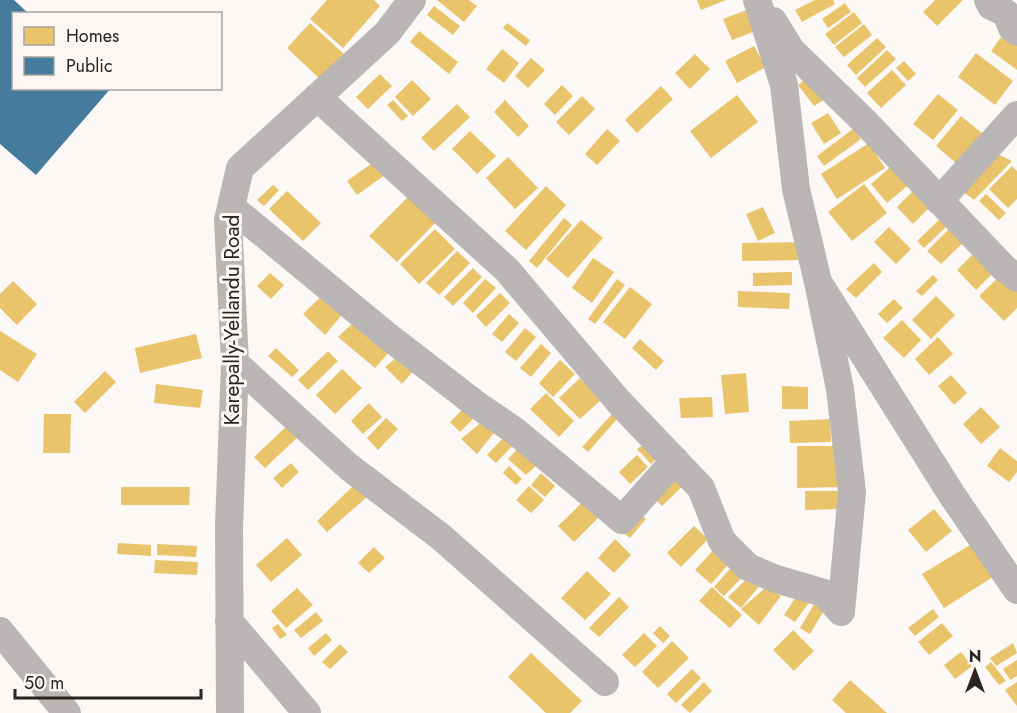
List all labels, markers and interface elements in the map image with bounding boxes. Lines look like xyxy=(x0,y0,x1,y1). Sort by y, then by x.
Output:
legend xyxy=(12,12,222,90)
text: Homes xyxy=(66,23,119,49)
text: Public xyxy=(66,53,113,79)
street label: Karepally-Yellandu Road xyxy=(217,215,247,425)
north arrow xyxy=(945,641,1005,701)
text: N xyxy=(969,645,981,668)
scale bar xyxy=(15,662,201,700)
text: 50 m xyxy=(24,670,64,696)

